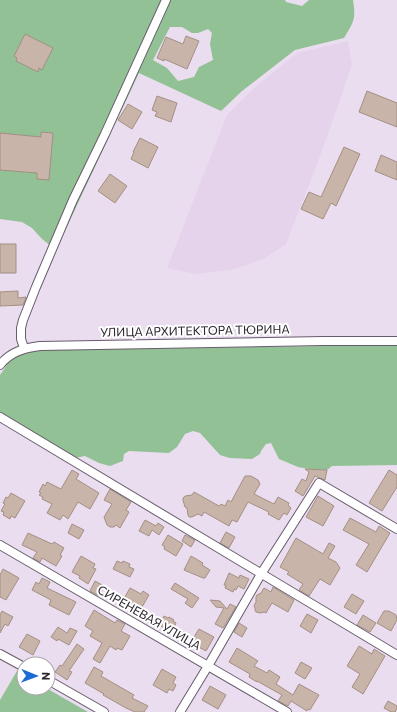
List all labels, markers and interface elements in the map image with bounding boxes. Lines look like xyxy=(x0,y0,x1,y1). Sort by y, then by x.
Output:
street label: УЛИЦА АРХИТЕКТОРА ТЮРИНА xyxy=(100,321,290,339)
street label: СИРЕНЕВАЯ УЛИЦА xyxy=(95,582,204,652)
north arrow xyxy=(16,656,56,696)
text: N xyxy=(40,672,53,680)

